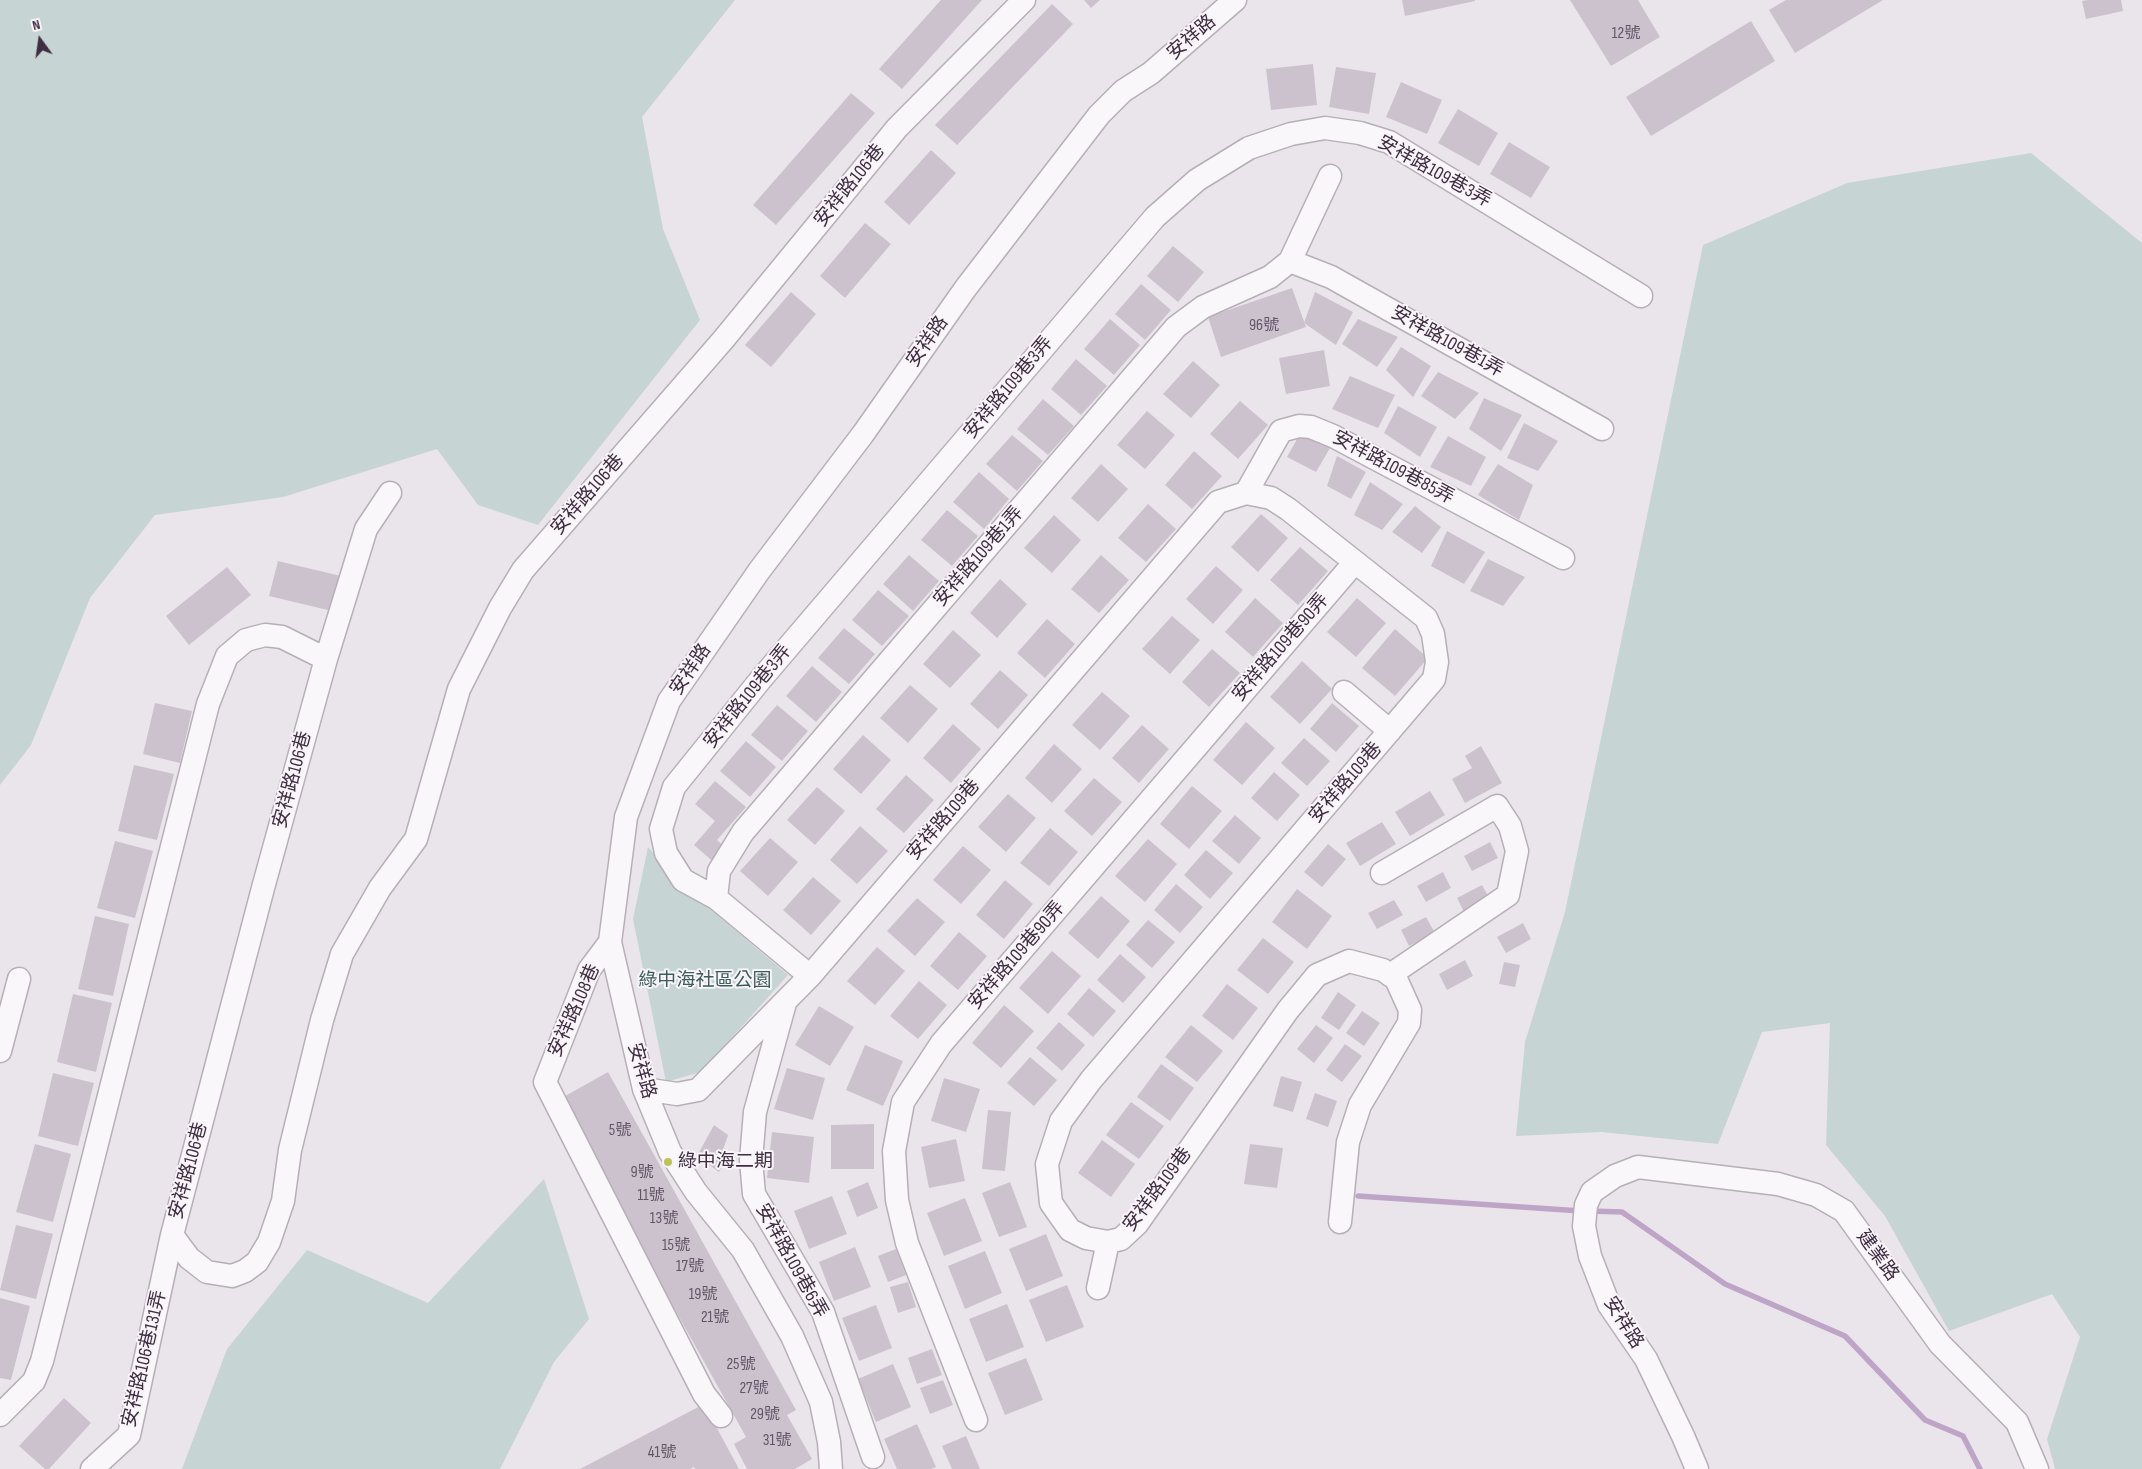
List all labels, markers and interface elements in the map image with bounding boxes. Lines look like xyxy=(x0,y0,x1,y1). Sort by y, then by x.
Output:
street label: 安祥路 xyxy=(1163,11,1221,65)
north arrow xyxy=(15,15,65,65)
text: N xyxy=(31,16,42,34)
house number: 12號 xyxy=(1612,24,1640,44)
street label: 安祥路109巷3弄 xyxy=(1373,131,1495,213)
street label: 安祥路106巷 xyxy=(810,140,890,232)
street label: 安祥路109巷1弄 xyxy=(1387,302,1507,382)
street label: 安祥路 xyxy=(902,312,954,372)
house number: 96號 xyxy=(1249,316,1279,336)
street label: 安祥路109巷3弄 xyxy=(960,332,1058,444)
street label: 安祥路109巷85弄 xyxy=(1328,426,1458,510)
street label: 安祥路106巷 xyxy=(547,450,629,540)
street label: 安祥路109巷1弄 xyxy=(929,502,1029,612)
street label: 安祥路109巷90弄 xyxy=(1228,589,1334,707)
street label: 安祥路 xyxy=(666,640,716,700)
street label: 安祥路109巷3弄 xyxy=(699,641,797,753)
street label: 安祥路106巷 xyxy=(269,729,317,831)
street label: 安祥路109巷 xyxy=(1305,738,1387,828)
street label: 安祥路109巷 xyxy=(903,775,985,865)
street label: 安祥路109巷90弄 xyxy=(964,897,1070,1015)
street label: 安祥路108巷 xyxy=(544,961,606,1061)
park label: 綠中海社區公園 xyxy=(639,970,771,992)
street label: 安祥路 xyxy=(622,1040,660,1102)
street label: 安祥路106巷 xyxy=(165,1120,213,1222)
house number: 5號 xyxy=(609,1121,631,1141)
street label: 安祥路109巷 xyxy=(1119,1143,1197,1237)
place label: 綠中海二期 xyxy=(678,1151,773,1173)
marker: 綠中海二期 xyxy=(662,1156,674,1168)
house number: 9號 xyxy=(630,1163,654,1183)
house number: 11號 xyxy=(637,1186,665,1206)
street label: 安祥路109巷6弄 xyxy=(750,1200,832,1322)
house number: 13號 xyxy=(650,1209,678,1229)
street label: 建業路 xyxy=(1851,1226,1903,1286)
house number: 15號 xyxy=(662,1236,690,1256)
house number: 17號 xyxy=(676,1257,704,1277)
house number: 19號 xyxy=(689,1285,717,1305)
street label: 安祥路106巷131弄 xyxy=(118,1288,172,1430)
street label: 安祥路 xyxy=(1598,1293,1648,1353)
house number: 21號 xyxy=(701,1308,729,1328)
house number: 25號 xyxy=(726,1355,756,1375)
house number: 27號 xyxy=(739,1379,769,1399)
house number: 29號 xyxy=(750,1405,780,1425)
house number: 31號 xyxy=(763,1431,791,1451)
house number: 41號 xyxy=(648,1443,676,1463)

